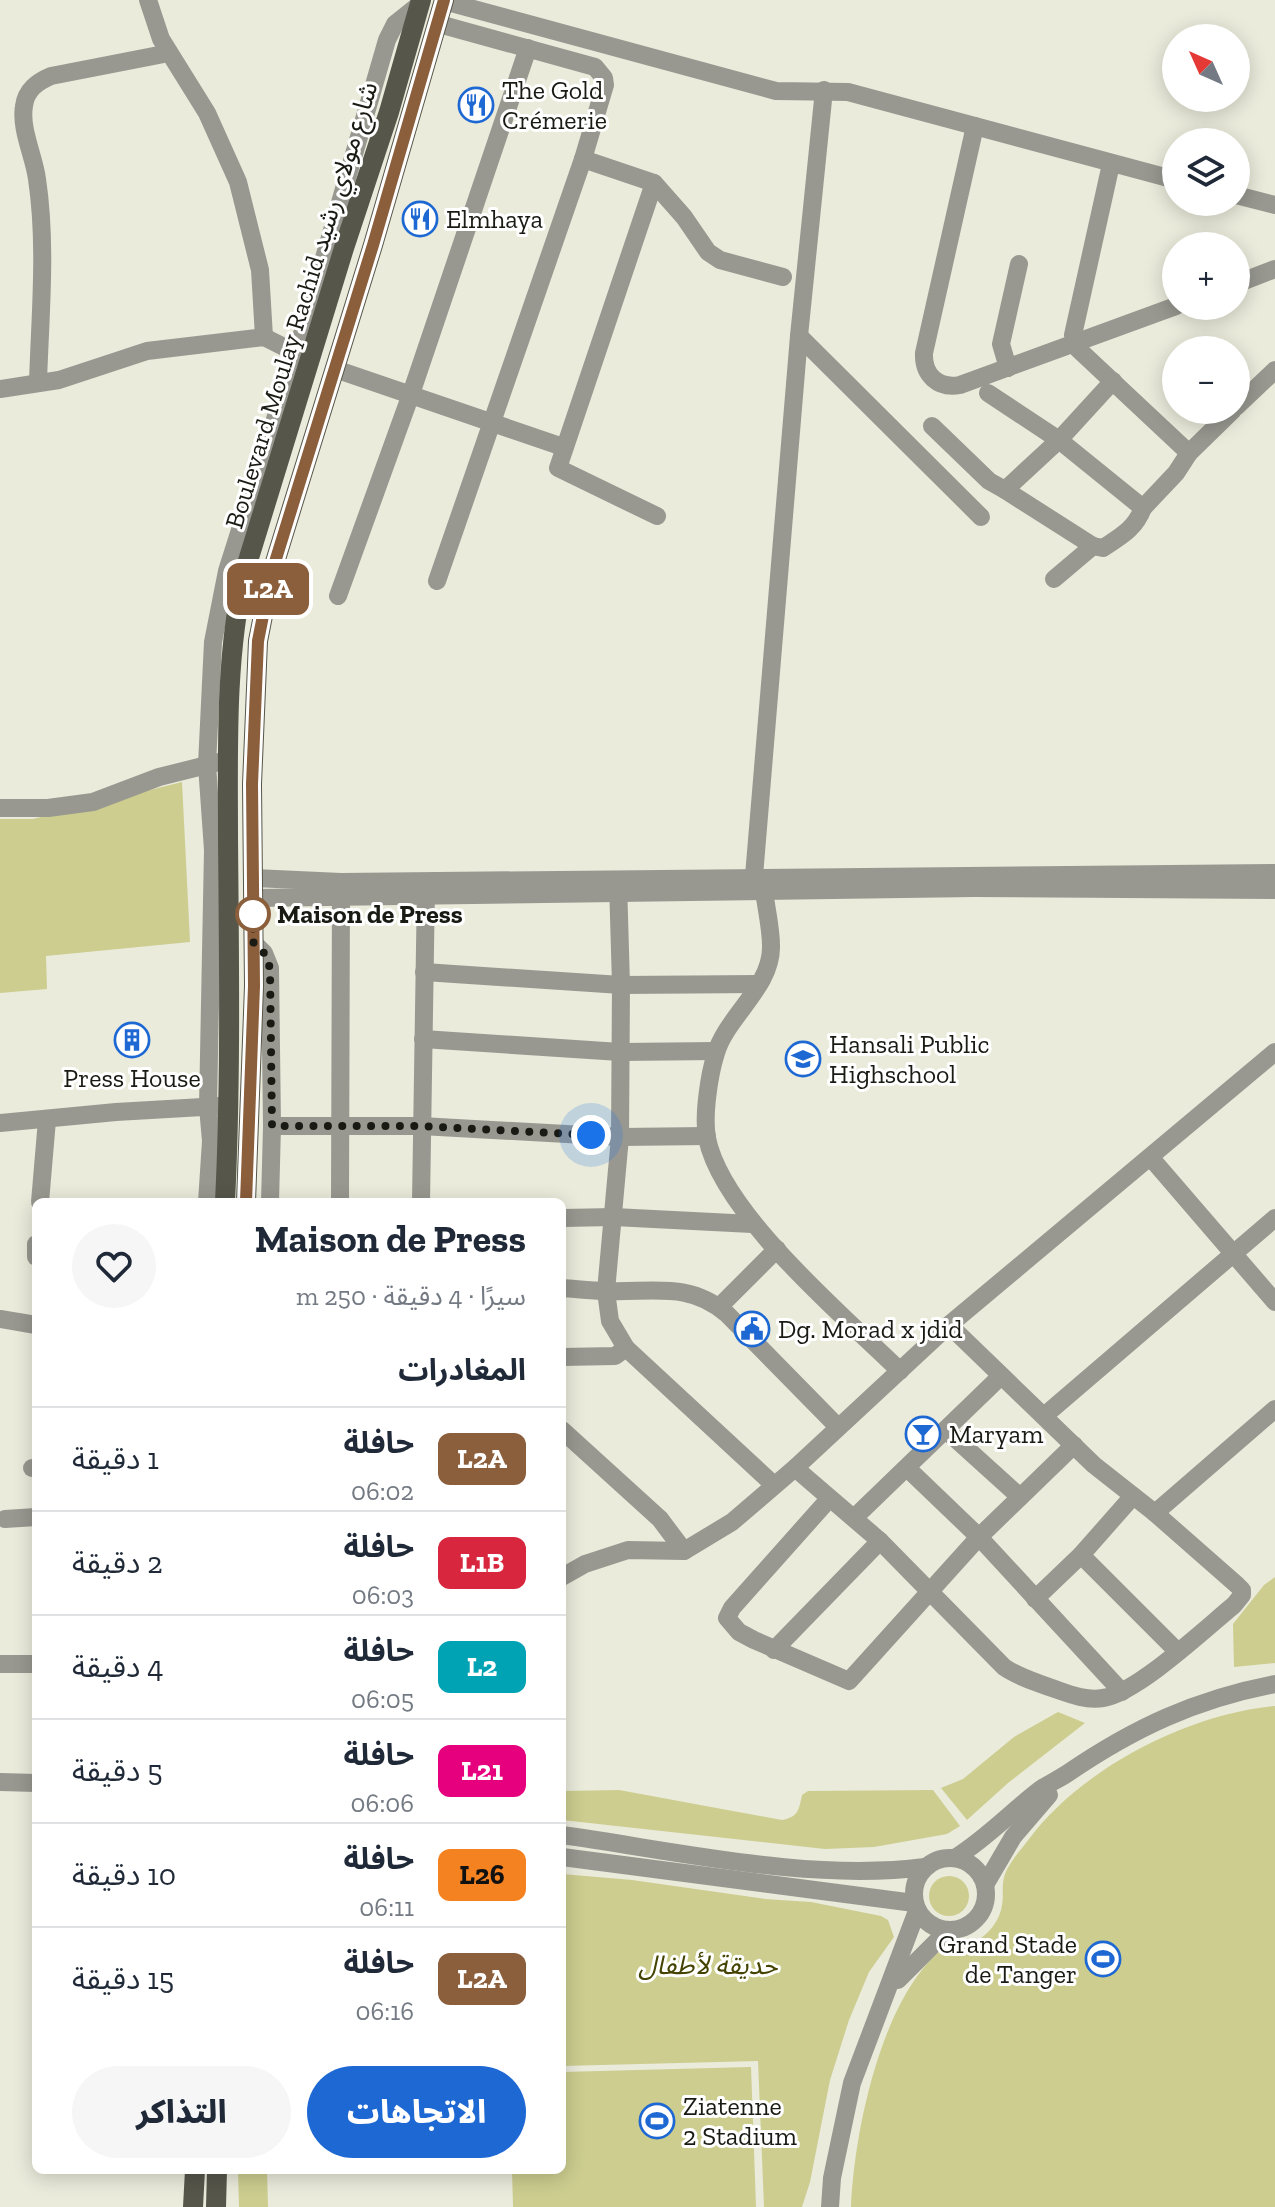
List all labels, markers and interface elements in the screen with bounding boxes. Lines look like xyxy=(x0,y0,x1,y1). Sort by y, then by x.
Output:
north arrow xyxy=(1162,24,1250,112)
map controls xyxy=(1162,24,1250,424)
place label: The Gold Crémerie xyxy=(502,74,607,136)
street label: Boulevard Moulay Rachid شارع مولاي رشيد xyxy=(218,78,388,533)
restaurant icon: The Gold Crémerie xyxy=(457,86,495,124)
button: layers xyxy=(1162,128,1250,216)
restaurant icon: Elmhaya xyxy=(401,200,439,238)
place label: Elmhaya xyxy=(446,203,544,235)
button: + xyxy=(1162,232,1250,320)
button: − xyxy=(1162,336,1250,424)
line badge: L2A xyxy=(222,563,314,615)
text: L2A xyxy=(243,572,293,605)
marker: Maison de Press xyxy=(236,897,270,931)
place label: Maison de Press xyxy=(277,898,463,930)
building icon: Press House xyxy=(113,1021,151,1059)
place label: Hansali Public Highschool xyxy=(829,1028,989,1090)
school or university icon: Hansali Public Highschool xyxy=(784,1040,822,1078)
place label: Press House xyxy=(63,1062,201,1094)
your location xyxy=(571,1115,611,1155)
text: Maison de Press xyxy=(255,1216,526,1262)
button: heart xyxy=(72,1224,156,1308)
text: سيرًا · 4 دقيقة · 250 m xyxy=(296,1280,526,1312)
public building icon: Dg. Morad x jdid xyxy=(733,1310,771,1348)
place label: Dg. Morad x jdid xyxy=(778,1313,963,1345)
text: المغادرات xyxy=(398,1352,526,1388)
bar icon: Maryam xyxy=(904,1415,942,1453)
place label: Maryam xyxy=(949,1418,1044,1450)
text: حافلة xyxy=(343,1425,414,1461)
text: 1 دقيقة xyxy=(72,1441,159,1477)
text: L2A xyxy=(457,1442,507,1475)
text: 06:02 xyxy=(351,1475,414,1507)
text: حافلة xyxy=(343,1529,414,1565)
text: 2 دقيقة xyxy=(72,1545,163,1581)
text: L1B xyxy=(460,1546,504,1579)
text: 06:03 xyxy=(352,1579,414,1611)
text: حافلة xyxy=(343,1633,414,1669)
text: 4 دقيقة xyxy=(72,1649,163,1685)
text: L2 xyxy=(467,1650,497,1683)
text: 06:05 xyxy=(351,1683,414,1715)
text: حافلة xyxy=(343,1737,414,1773)
text: 5 دقيقة xyxy=(72,1753,163,1789)
text: L21 xyxy=(461,1754,503,1787)
text: 06:06 xyxy=(351,1787,414,1819)
text: حافلة xyxy=(343,1841,414,1877)
text: 10 دقيقة xyxy=(72,1857,176,1893)
text: L26 xyxy=(459,1858,505,1891)
text: 06:11 xyxy=(359,1891,414,1923)
place label: Grand Stade de Tanger xyxy=(938,1928,1077,1990)
sports icon: Grand Stade de Tanger xyxy=(1084,1940,1122,1978)
text: حافلة xyxy=(343,1945,414,1981)
park label: حديقة لأطفال xyxy=(638,1949,778,1981)
text: 15 دقيقة xyxy=(72,1961,174,1997)
text: L2A xyxy=(457,1962,507,1995)
text: 06:16 xyxy=(356,1995,414,2027)
button: التذاكر xyxy=(72,2066,291,2158)
button: الاتجاهات xyxy=(307,2066,526,2158)
place label: Ziatenne 2 Stadium xyxy=(683,2090,797,2152)
sports icon: Ziatenne 2 Stadium xyxy=(638,2102,676,2140)

